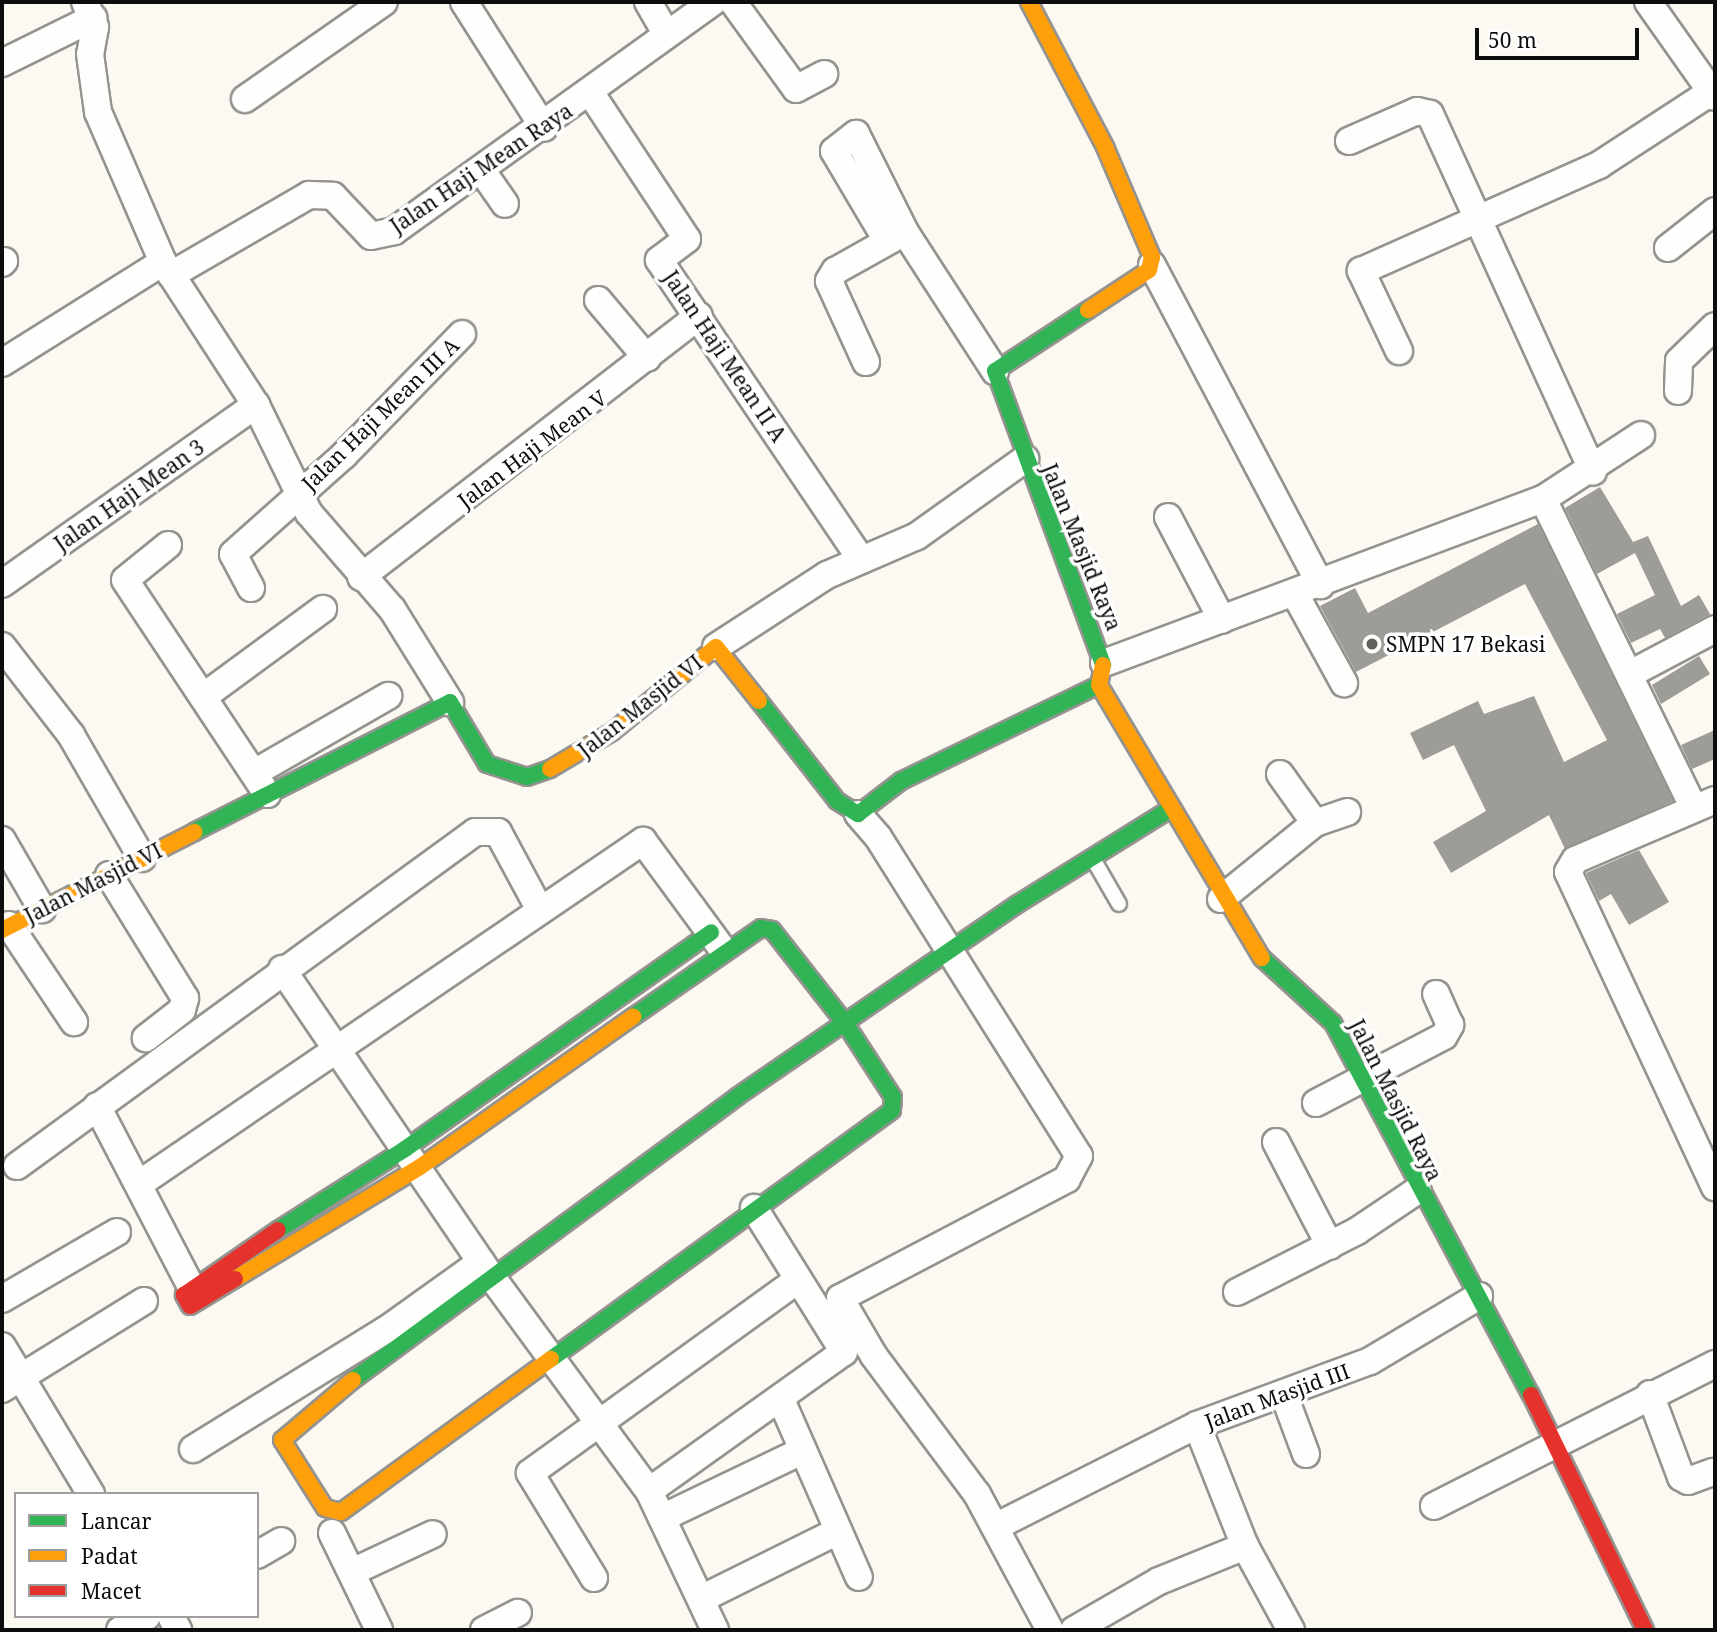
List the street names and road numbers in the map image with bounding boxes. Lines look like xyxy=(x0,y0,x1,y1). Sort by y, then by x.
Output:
street label: Jalan Haji Mean Raya xyxy=(385,98,577,238)
street label: Jalan Haji Mean II A xyxy=(658,266,792,446)
street label: Jalan Haji Mean III A xyxy=(296,332,464,496)
street label: Jalan Haji Mean V xyxy=(453,385,611,513)
street label: Jalan Haji Mean 3 xyxy=(49,434,209,556)
street label: Jalan Masjid Raya xyxy=(1037,460,1127,634)
street label: Jalan Masjid VI xyxy=(573,650,707,762)
street label: Jalan Masjid VI xyxy=(20,838,166,928)
street label: Jalan Masjid Raya xyxy=(1344,1015,1448,1185)
street label: Jalan Masjid III xyxy=(1201,1358,1353,1434)

